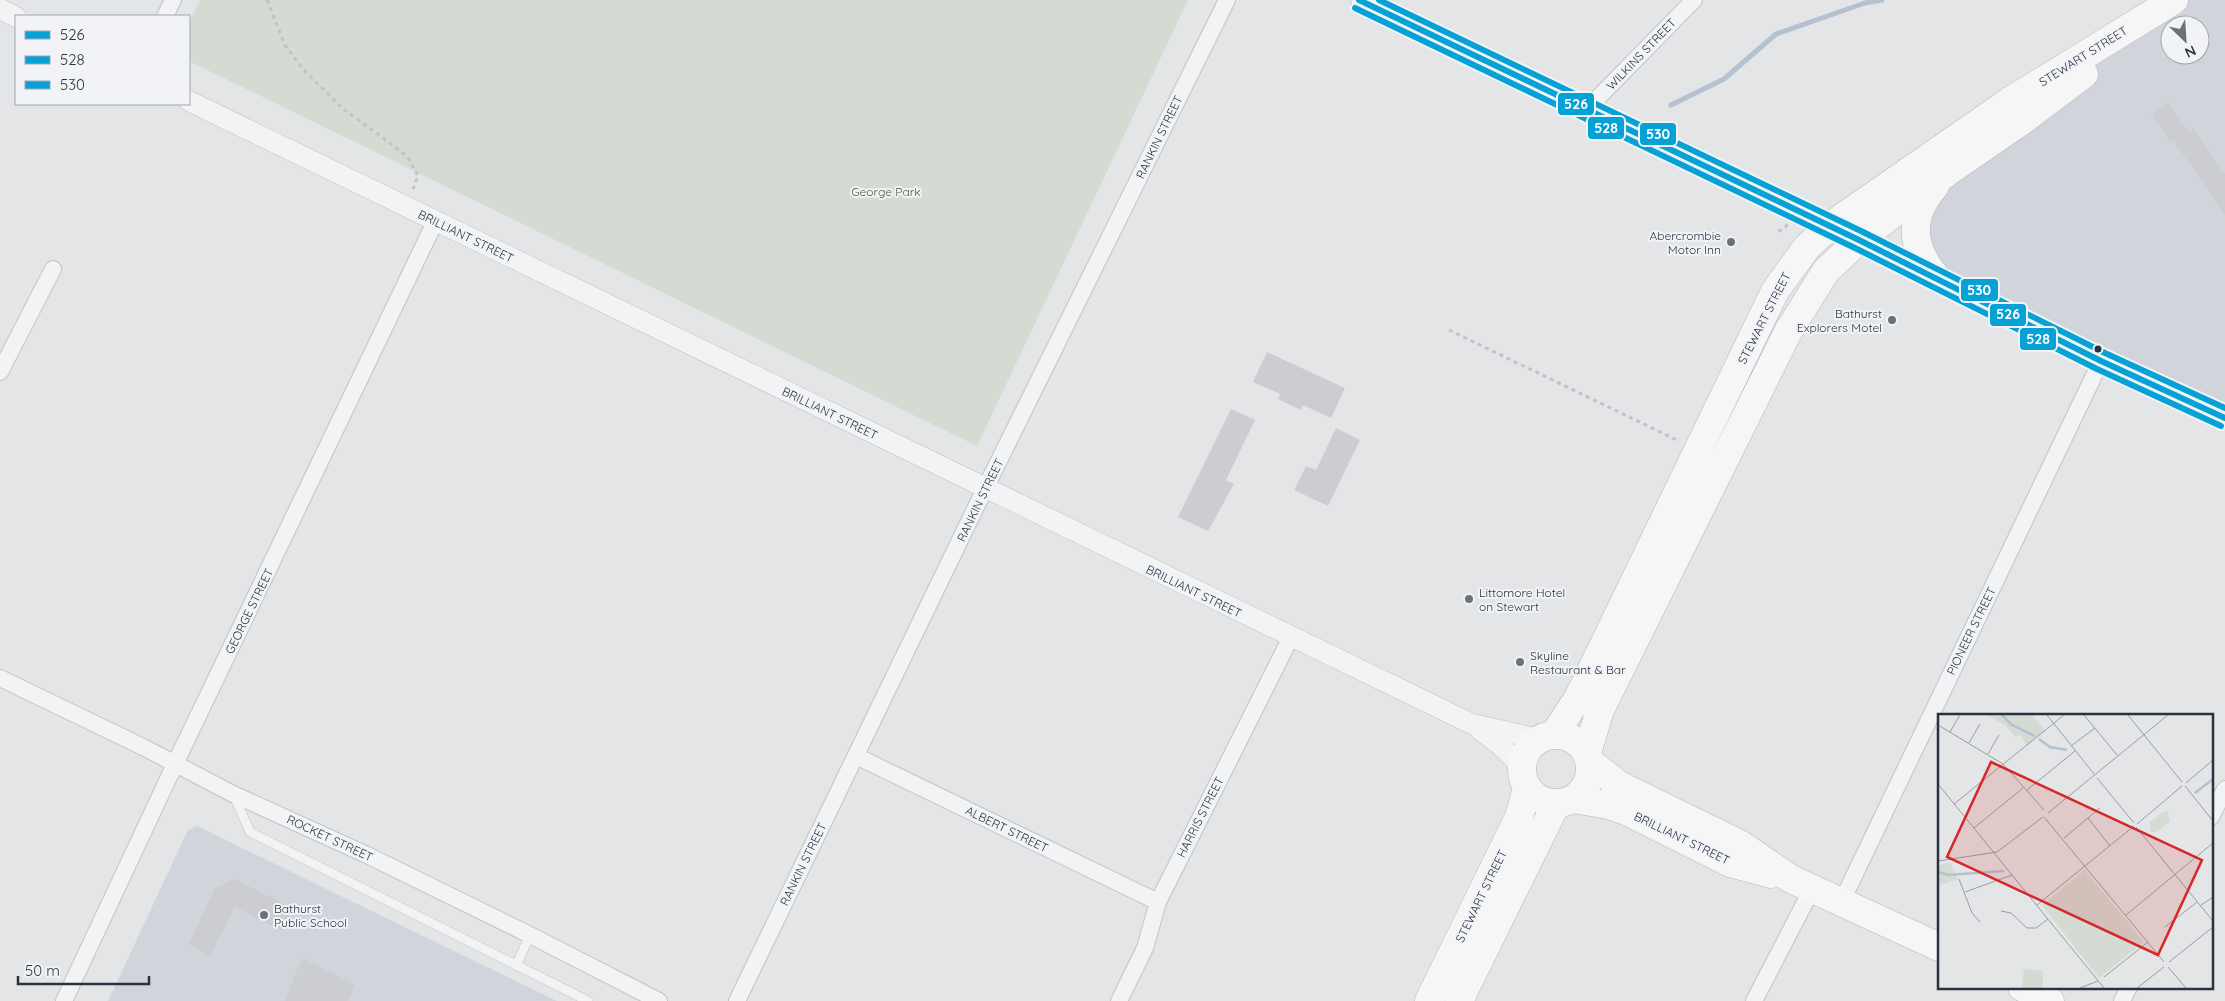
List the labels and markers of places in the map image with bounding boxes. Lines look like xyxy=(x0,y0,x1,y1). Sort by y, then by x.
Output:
place label: Abercrombie Motor Inn xyxy=(1649,228,1721,257)
marker: Abercrombie Motor Inn xyxy=(1725,236,1737,248)
place label: Bathurst Explorers Motel xyxy=(1797,306,1882,335)
marker: Bathurst Explorers Motel xyxy=(1886,314,1898,326)
unlabelled marker xyxy=(2093,344,2103,354)
place label: Littomore Hotel on Stewart xyxy=(1479,585,1565,614)
marker: Littomore Hotel on Stewart xyxy=(1463,593,1475,605)
place label: Skyline Restaurant & Bar xyxy=(1530,648,1626,677)
marker: Skyline Restaurant & Bar xyxy=(1514,656,1526,668)
place label: Bathurst Public School xyxy=(274,901,347,930)
marker: Bathurst Public School xyxy=(258,909,270,921)

